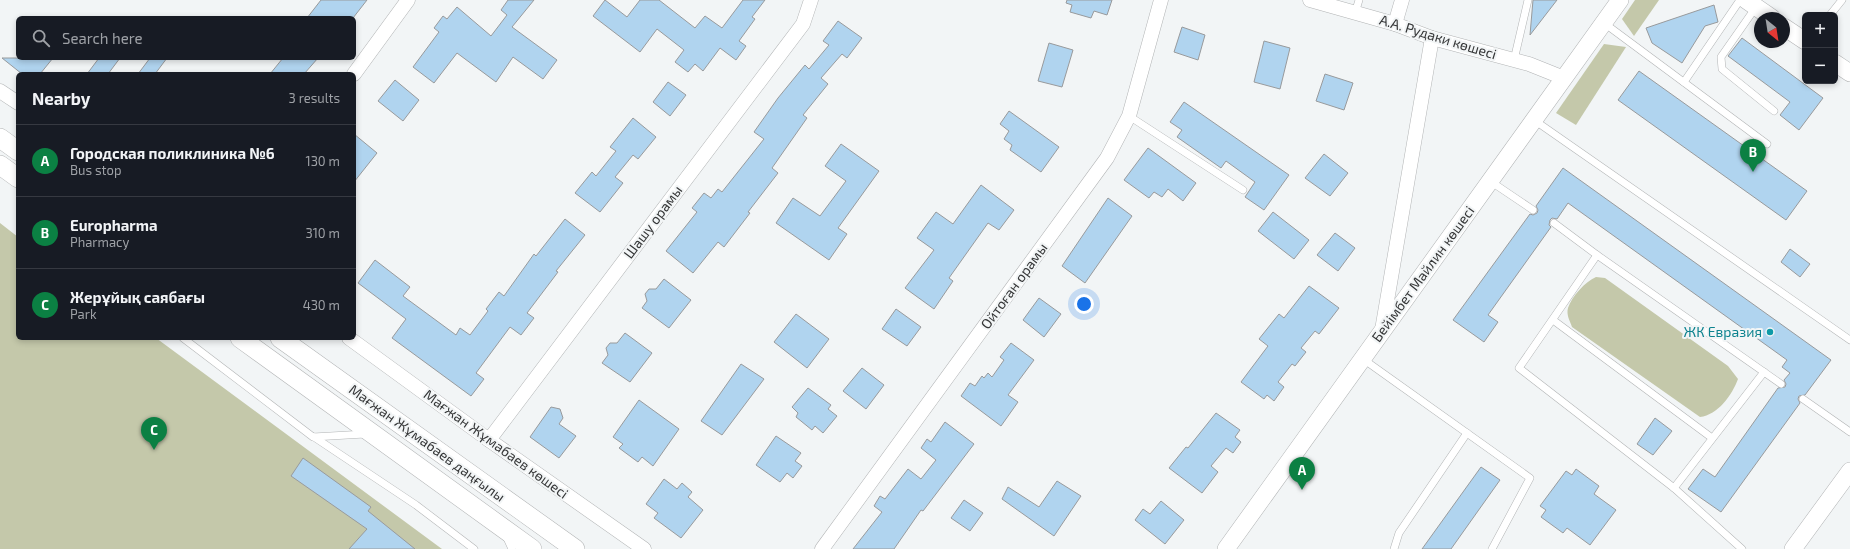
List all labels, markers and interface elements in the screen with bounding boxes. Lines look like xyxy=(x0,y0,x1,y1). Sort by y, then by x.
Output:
street label: А.А. Рудаки көшесі xyxy=(1378,11,1499,62)
north arrow xyxy=(1754,12,1790,48)
map controls xyxy=(1802,12,1838,84)
button: + xyxy=(1802,12,1838,48)
search box xyxy=(16,16,356,60)
icon: search xyxy=(30,27,52,49)
text: Search here xyxy=(62,29,143,47)
button: − xyxy=(1802,48,1838,84)
text: Nearby xyxy=(32,88,90,108)
text: 3 results xyxy=(289,90,340,106)
pin: B xyxy=(1740,139,1766,172)
text: Городская поликлиника №6 xyxy=(70,144,275,162)
text: A xyxy=(41,153,49,169)
text: 130 m xyxy=(305,153,340,169)
text: Bus stop xyxy=(70,162,121,178)
street label: Шашу орамы xyxy=(620,182,686,262)
street label: Бейімбет Майлин көшесі xyxy=(1368,202,1478,345)
text: Europharma xyxy=(70,216,157,234)
text: B xyxy=(41,225,49,241)
text: 310 m xyxy=(305,225,340,241)
text: Pharmacy xyxy=(70,234,129,250)
street label: Ойтоған орамы xyxy=(977,239,1051,332)
text: Жерұйық саябағы xyxy=(70,288,205,306)
your location xyxy=(1074,294,1094,314)
text: C xyxy=(41,297,49,313)
text: 430 m xyxy=(303,297,340,313)
text: Park xyxy=(70,306,97,322)
place label: ЖК Евразия xyxy=(1684,323,1762,340)
marker: ЖК Евразия xyxy=(1765,327,1775,337)
street label: Мағжан Жұмабаев даңғылы xyxy=(346,380,509,505)
street label: Мағжан Жұмабаев көшесі xyxy=(421,385,572,502)
pin: C xyxy=(141,417,167,450)
pin: A xyxy=(1289,457,1315,490)

